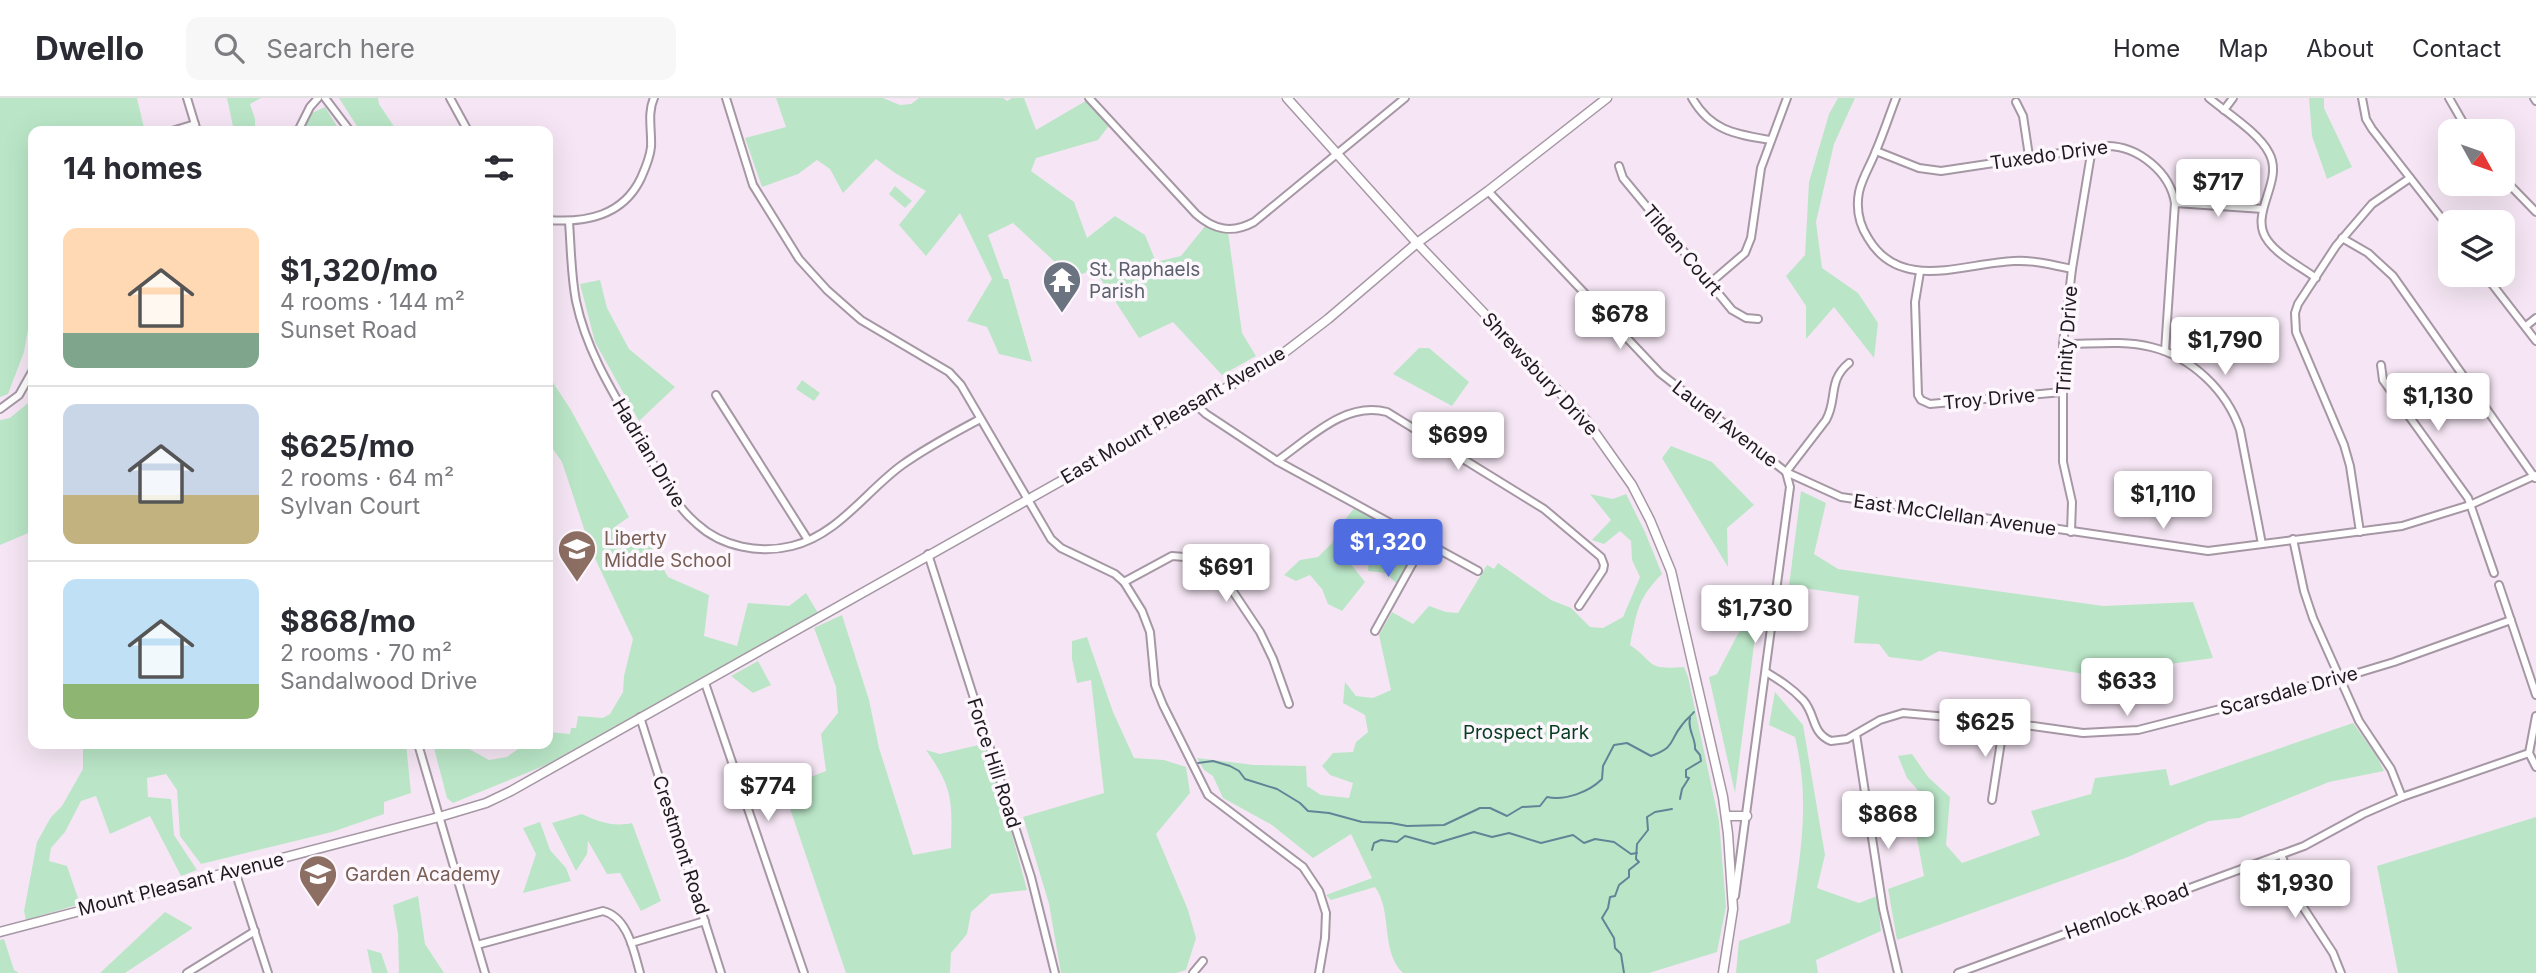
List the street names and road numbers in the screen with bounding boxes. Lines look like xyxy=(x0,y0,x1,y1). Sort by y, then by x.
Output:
street label: Tuxedo Drive xyxy=(1989,135,2109,175)
street label: Tilden Court xyxy=(1638,200,1726,300)
street label: Trinity Drive xyxy=(2052,285,2082,395)
street label: Shrewsbury Drive xyxy=(1477,308,1603,440)
street label: East Mount Pleasant Avenue xyxy=(1057,341,1289,489)
street label: Laurel Avenue xyxy=(1668,376,1782,472)
street label: Troy Drive xyxy=(1942,384,2036,414)
street label: Hadrian Drive xyxy=(607,394,691,512)
street label: East McClellan Avenue xyxy=(1852,489,2058,541)
street label: Scarsdale Drive xyxy=(2218,662,2360,720)
street label: Force Hill Road xyxy=(962,695,1026,831)
street label: Crestmont Road xyxy=(648,773,714,917)
street label: Mount Pleasant Avenue xyxy=(76,847,286,921)
street label: Hemlock Road xyxy=(2062,878,2192,944)

